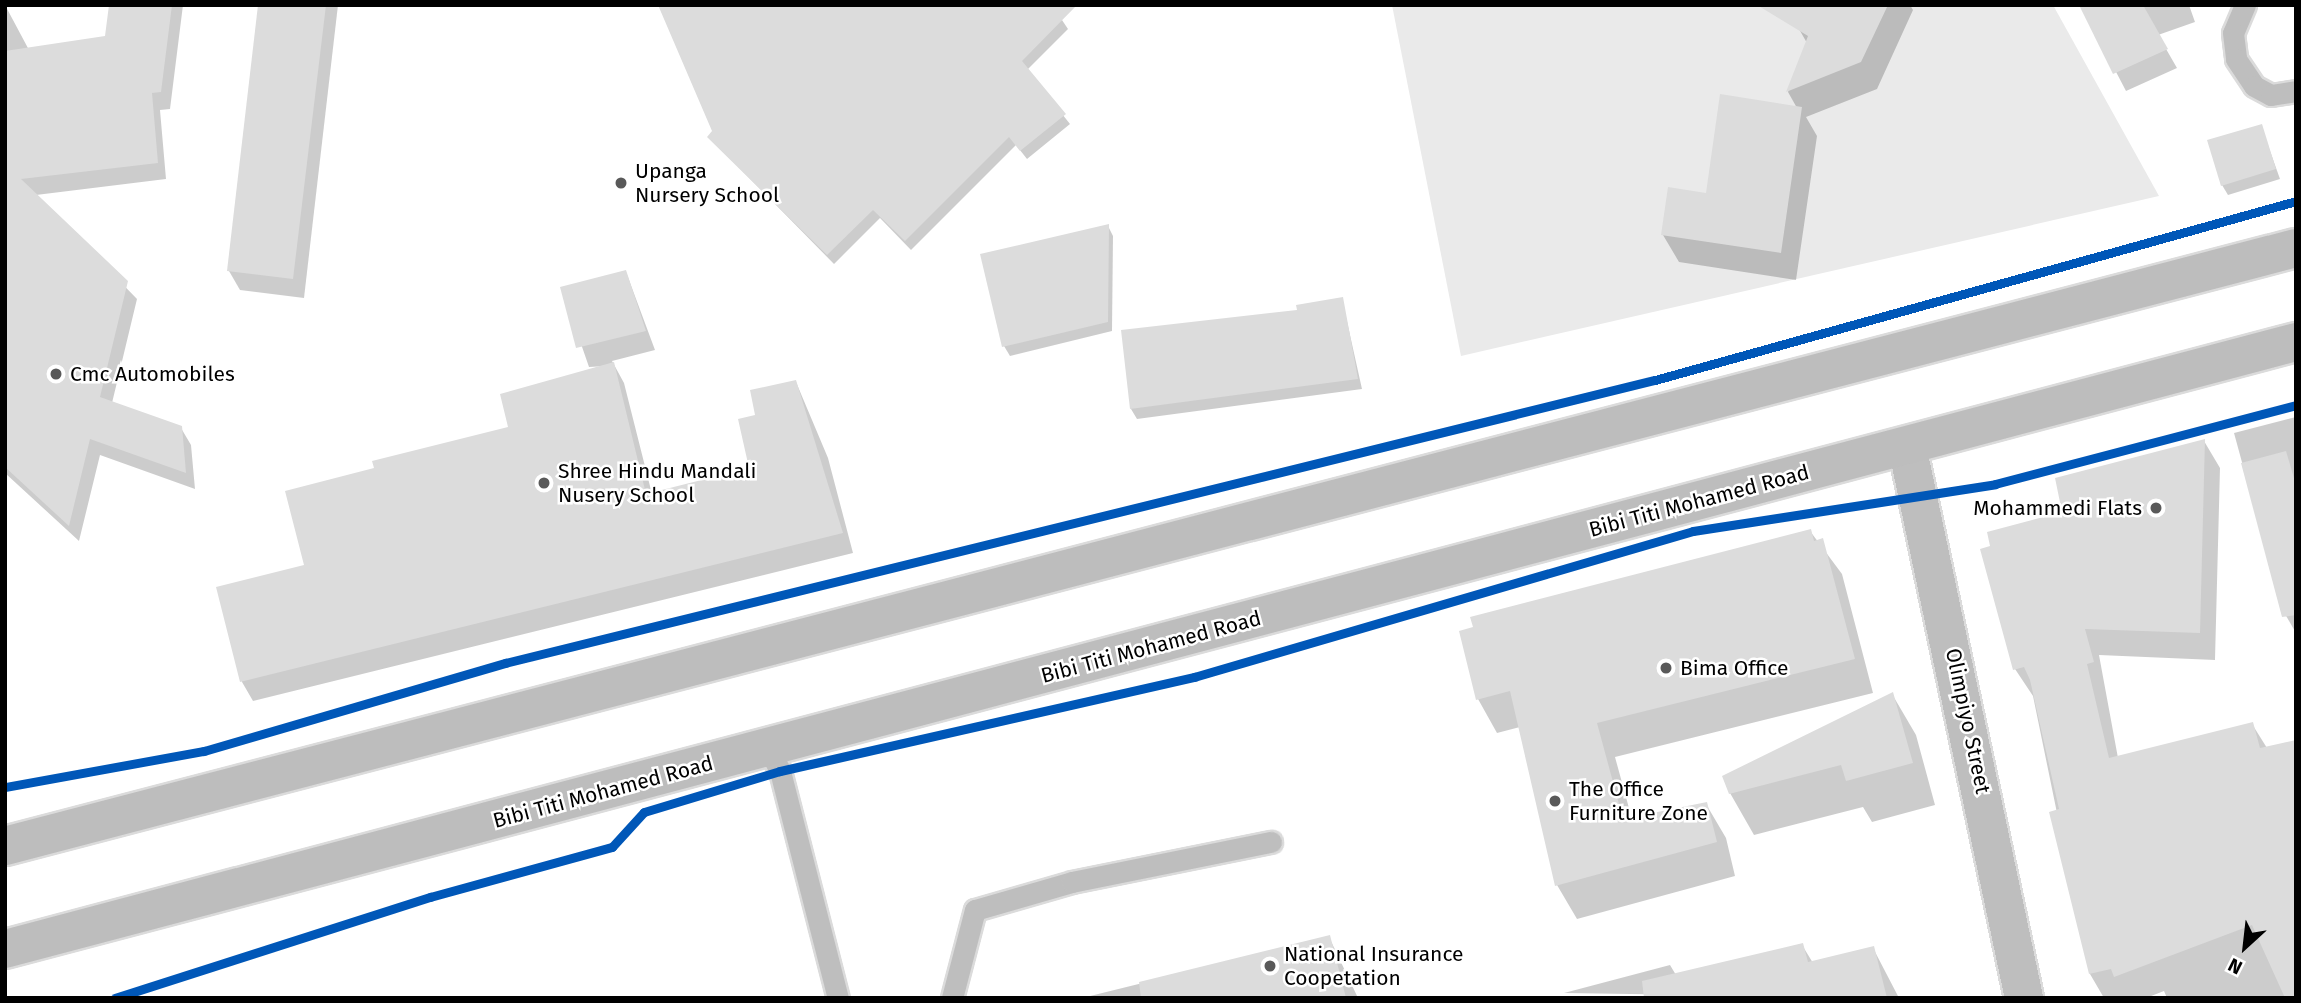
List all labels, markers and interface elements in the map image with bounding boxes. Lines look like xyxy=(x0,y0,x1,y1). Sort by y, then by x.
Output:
place label: Upanga Nursery School xyxy=(635,158,779,208)
marker: Upanga Nursery School xyxy=(613,175,629,191)
place label: Cmc Automobiles xyxy=(70,361,235,387)
marker: Cmc Automobiles xyxy=(48,366,64,382)
place label: Shree Hindu Mandali Nusery School xyxy=(558,458,756,508)
street label: Bibi Titi Mohamed Road xyxy=(1586,459,1812,543)
marker: Shree Hindu Mandali Nusery School xyxy=(536,475,552,491)
place label: Mohammedi Flats xyxy=(1973,495,2142,521)
marker: Mohammedi Flats xyxy=(2148,500,2164,516)
street label: Bibi Titi Mohamed Road xyxy=(1038,605,1264,689)
street label: Olimpiyo Street xyxy=(1940,646,1996,796)
place label: Bima Office xyxy=(1680,655,1788,681)
marker: Bima Office xyxy=(1658,660,1674,676)
street label: Bibi Titi Mohamed Road xyxy=(490,750,716,834)
place label: The Office Furniture Zone xyxy=(1569,776,1708,826)
marker: The Office Furniture Zone xyxy=(1547,793,1563,809)
north arrow xyxy=(2210,912,2280,982)
place label: National Insurance Coopetation xyxy=(1284,941,1463,991)
text: N xyxy=(2224,953,2246,979)
marker: National Insurance Coopetation xyxy=(1262,958,1278,974)

